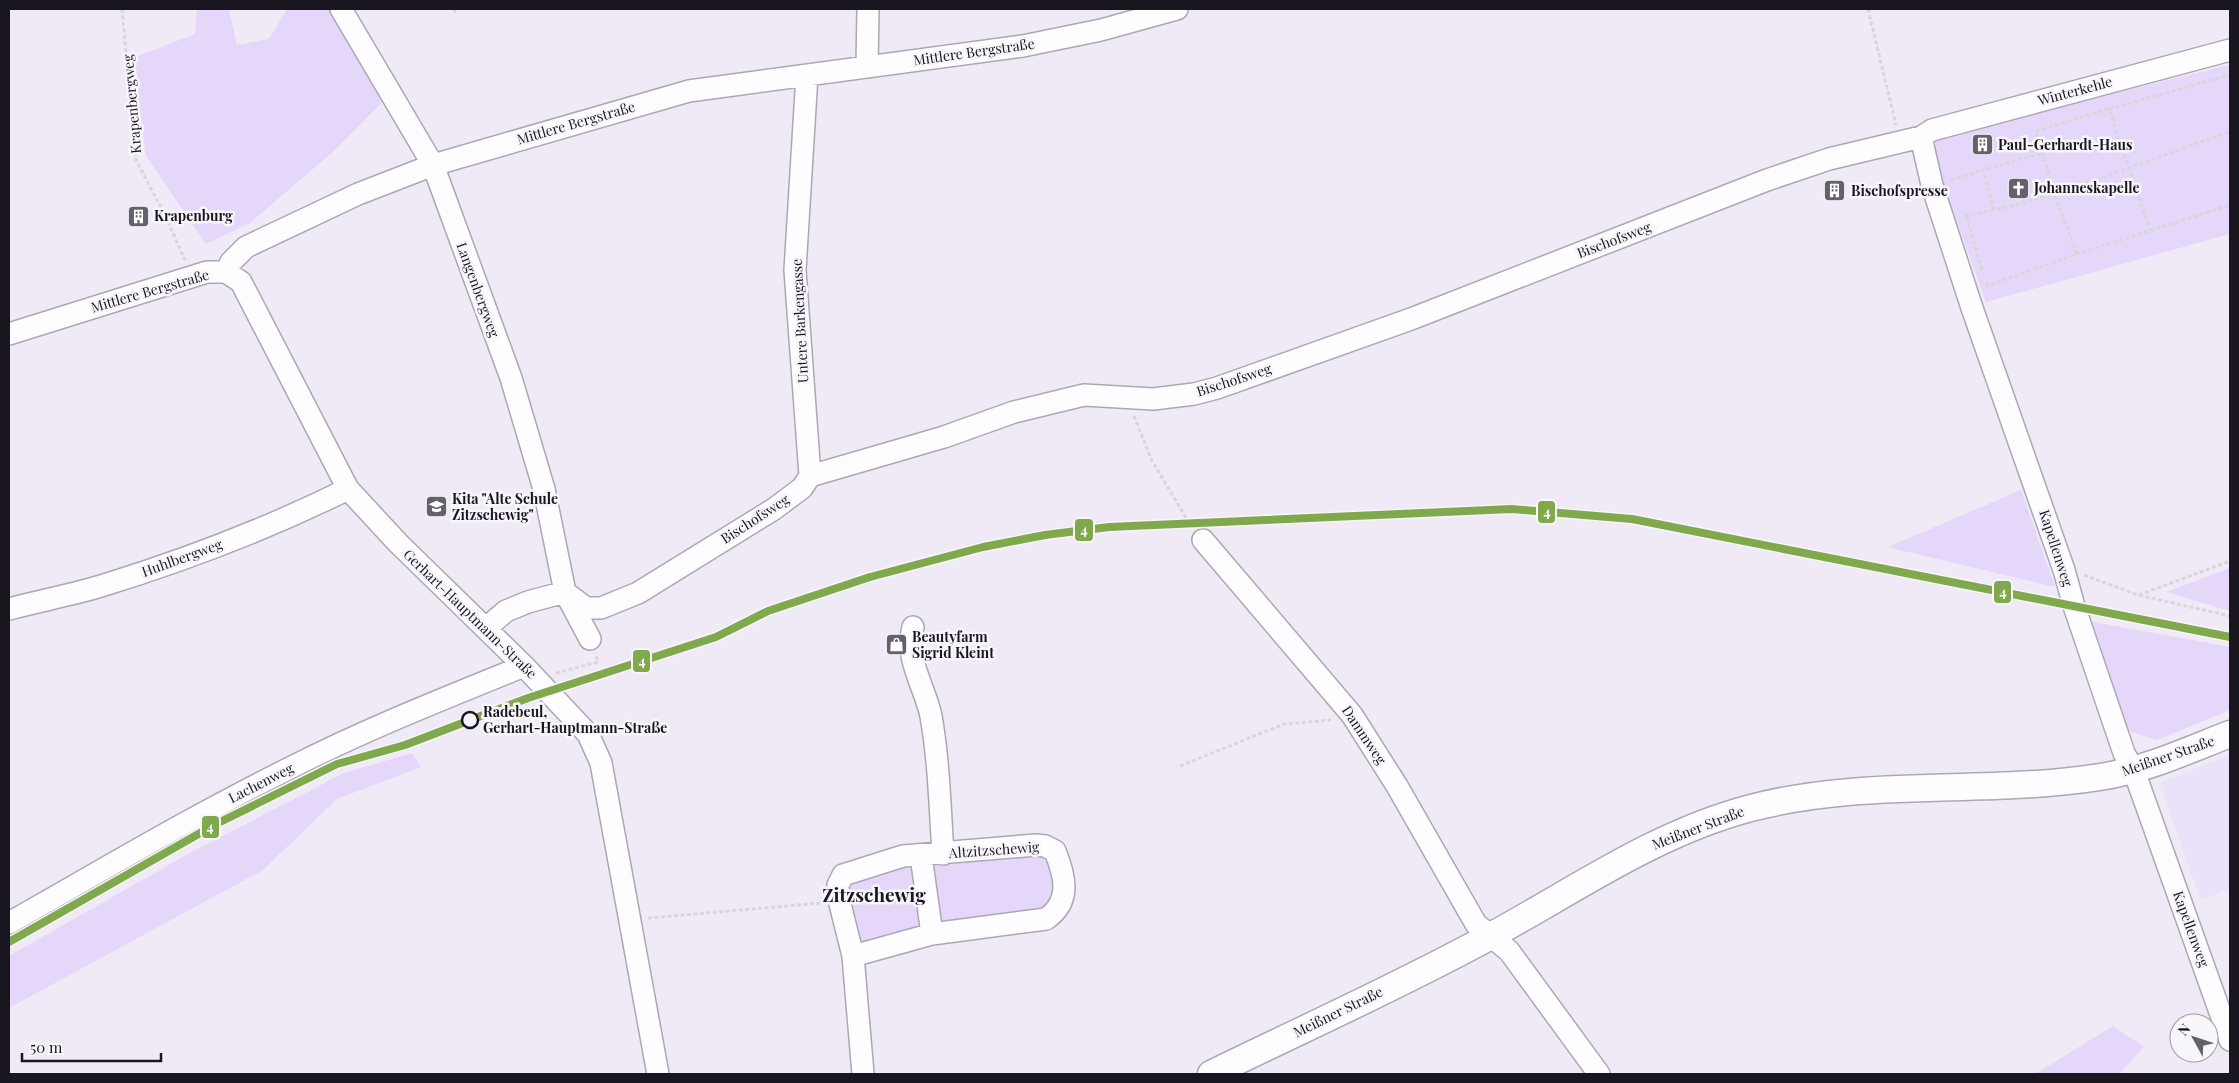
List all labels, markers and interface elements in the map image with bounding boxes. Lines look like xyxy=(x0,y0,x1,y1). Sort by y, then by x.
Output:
street label: Mittlere Bergstraße xyxy=(912,34,1036,69)
street label: Krapenbergweg xyxy=(118,53,145,154)
street label: Winterkehle xyxy=(2035,71,2114,110)
street label: Mittlere Bergstraße xyxy=(515,97,637,148)
building icon: Paul-Gerhardt-Haus xyxy=(1970,133,1994,157)
place label: Paul-Gerhardt-Haus xyxy=(1998,135,2132,154)
church icon: Johanneskapelle xyxy=(2006,176,2030,200)
place label: Johanneskapelle xyxy=(2033,178,2140,197)
building icon: Bischofspresse xyxy=(1823,179,1847,203)
place label: Bischofspresse xyxy=(1851,181,1948,200)
building icon: Krapenburg xyxy=(126,204,150,228)
place label: Krapenburg xyxy=(154,206,233,225)
street label: Bischofsweg xyxy=(1574,217,1654,262)
street label: Langenbergweg xyxy=(452,240,505,340)
street label: Untere Barkengasse xyxy=(787,258,812,384)
street label: Mittlere Bergstraße xyxy=(89,265,211,316)
street label: Bischofsweg xyxy=(1194,358,1274,401)
place label: Kita "Alte Schule Zitzschewig" xyxy=(452,489,558,524)
street label: Bischofsweg xyxy=(717,489,793,548)
school or university icon: Kita "Alte Schule Zitzschewig" xyxy=(424,495,448,519)
line badge: 4 xyxy=(1537,500,1556,524)
text: 4 xyxy=(1543,502,1551,521)
street label: Kapellenweg xyxy=(2035,507,2078,589)
line badge: 4 xyxy=(1074,518,1094,542)
text: 4 xyxy=(1080,520,1088,539)
street label: Huhlbergweg xyxy=(139,534,225,581)
street label: Gerhart-Hauptmann-Straße xyxy=(399,545,541,683)
line badge: 4 xyxy=(1993,580,2012,604)
text: 4 xyxy=(1999,582,2007,601)
place label: Beautyfarm Sigrid Kleint xyxy=(912,627,994,662)
shop icon: Beautyfarm Sigrid Kleint xyxy=(884,633,908,657)
line badge: 4 xyxy=(632,649,651,673)
text: 4 xyxy=(638,651,646,670)
place label: Radebeul, Gerhart-Hauptmann-Straße xyxy=(483,702,667,737)
street label: Dammweg xyxy=(1338,702,1391,768)
marker: Radebeul, Gerhart-Hauptmann-Straße xyxy=(461,711,479,729)
street label: Meißner Straße xyxy=(2119,731,2217,780)
street label: Lachenweg xyxy=(225,758,297,807)
street label: Meißner Straße xyxy=(1649,801,1747,854)
line badge: 4 xyxy=(201,815,220,839)
text: 4 xyxy=(206,817,214,836)
street label: Altzitzschewig xyxy=(947,837,1041,862)
district label: Zitzschewig xyxy=(822,881,926,907)
street label: Kapellenweg xyxy=(2169,888,2214,970)
street label: Meißner Straße xyxy=(1290,982,1386,1041)
north arrow xyxy=(2169,1013,2219,1063)
text: N xyxy=(2173,1019,2194,1039)
scale bar xyxy=(22,1030,161,1062)
text: 50 m xyxy=(30,1037,63,1057)

